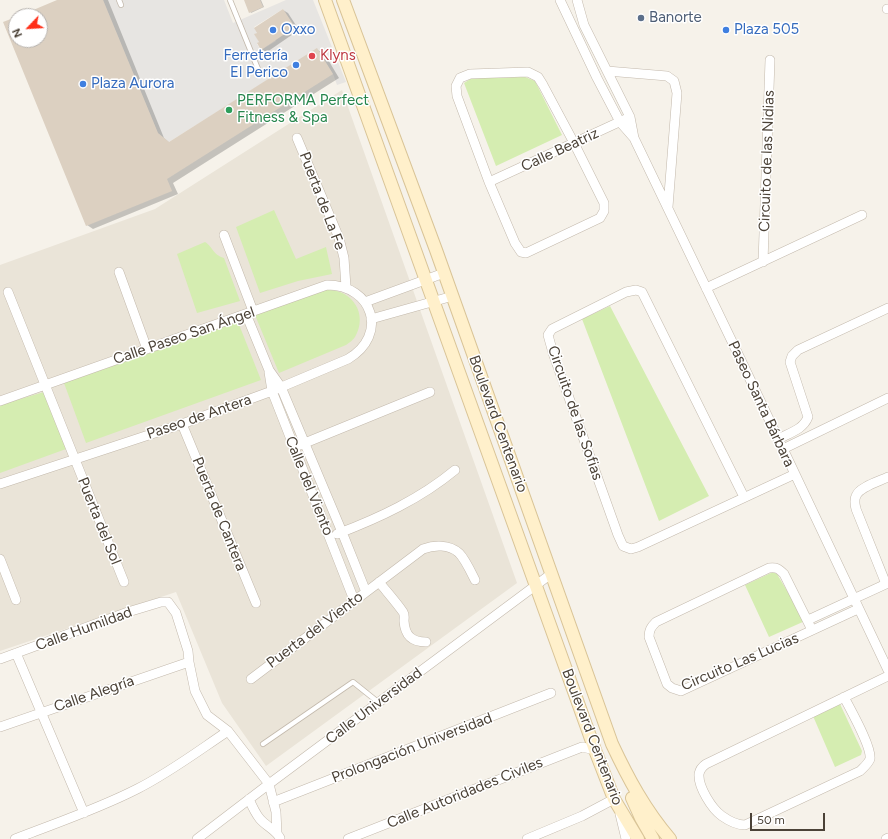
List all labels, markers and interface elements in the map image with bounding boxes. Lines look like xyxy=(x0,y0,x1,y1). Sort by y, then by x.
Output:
north arrow xyxy=(8,8,48,48)
place label: Banorte xyxy=(649,9,702,27)
marker: Banorte xyxy=(636,13,646,23)
place label: Oxxo xyxy=(281,21,316,39)
place label: Plaza 505 xyxy=(734,21,799,39)
marker: Oxxo xyxy=(268,25,278,35)
marker: Plaza 505 xyxy=(721,25,731,35)
text: N xyxy=(10,26,25,39)
place label: Ferretería El Perico xyxy=(223,47,288,82)
place label: Klyns xyxy=(320,47,356,65)
marker: Klyns xyxy=(307,51,317,61)
marker: Ferretería El Perico xyxy=(291,60,301,70)
place label: Plaza Aurora xyxy=(91,75,174,93)
marker: Plaza Aurora xyxy=(78,79,88,89)
street label: Circuito de las Nidias xyxy=(756,90,778,232)
place label: PERFORMA Perfect Fitness & Spa xyxy=(237,92,369,127)
marker: PERFORMA Perfect Fitness & Spa xyxy=(224,105,234,115)
street label: Calle Beatriz xyxy=(518,124,602,176)
street label: Puerta de La Fe xyxy=(295,150,349,252)
street label: Calle Paseo San Ángel xyxy=(111,303,257,369)
street label: Paseo Santa Bárbara xyxy=(724,338,798,470)
street label: Circuito de las Sofias xyxy=(543,343,607,483)
street label: Boulevard Centenario xyxy=(465,353,531,495)
street label: Paseo de Antera xyxy=(144,391,254,443)
street label: Calle del Viento xyxy=(281,434,337,538)
street label: Puerta de Cantera xyxy=(188,454,250,574)
street label: Puerta del Sol xyxy=(73,475,125,567)
street label: Puerta del Viento xyxy=(263,588,367,672)
street label: Calle Humildad xyxy=(33,603,135,655)
street label: Circuito Las Lucias xyxy=(679,629,801,695)
street label: Calle Universidad xyxy=(322,664,426,748)
street label: Boulevard Centenario xyxy=(558,666,626,808)
street label: Calle Alegría xyxy=(52,672,136,716)
street label: Prolongación Universidad xyxy=(329,709,495,787)
street label: Calle Autoridades Civiles xyxy=(384,753,546,833)
scale bar xyxy=(752,805,827,831)
text: 50 m xyxy=(757,813,785,827)

